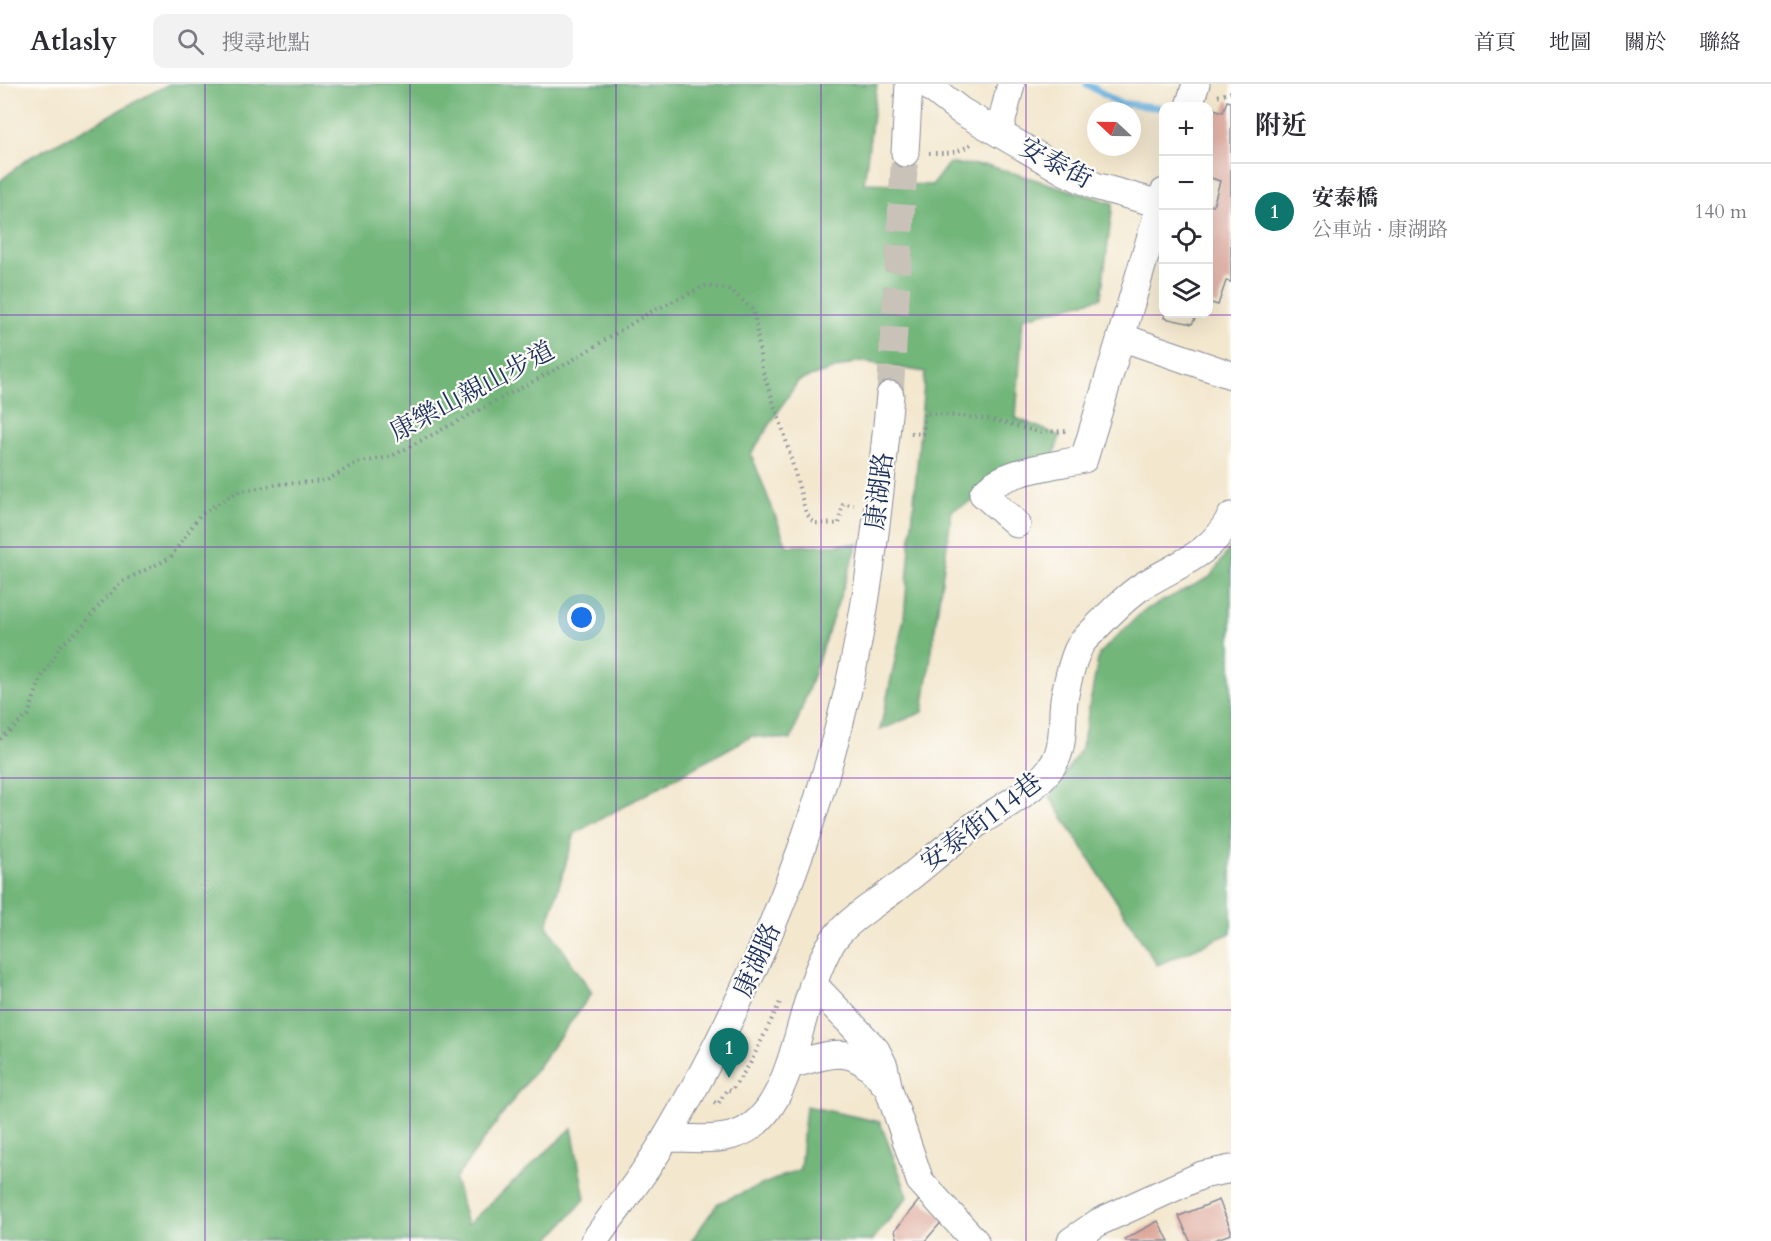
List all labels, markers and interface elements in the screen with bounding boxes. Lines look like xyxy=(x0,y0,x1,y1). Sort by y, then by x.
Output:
search box xyxy=(153,14,573,68)
text: Atlasly xyxy=(30,22,117,60)
icon: search xyxy=(174,25,207,58)
text: 搜尋地點 xyxy=(222,28,310,58)
text: 首頁 xyxy=(1474,28,1516,57)
text: 地圖 xyxy=(1549,28,1591,57)
text: 關於 xyxy=(1624,28,1666,57)
text: 聯絡 xyxy=(1699,28,1741,57)
north arrow xyxy=(1087,102,1141,156)
map controls xyxy=(1159,102,1213,318)
button: + xyxy=(1159,102,1213,156)
text: 附近 xyxy=(1255,108,1307,143)
street label: 安泰街 xyxy=(1013,129,1099,197)
button: − xyxy=(1159,156,1213,210)
text: 安泰橋 xyxy=(1312,183,1378,213)
text: 1 xyxy=(1269,198,1280,225)
text: 140 m xyxy=(1694,198,1747,225)
button: locate xyxy=(1159,210,1213,264)
text: 公車站 · 康湖路 xyxy=(1312,216,1448,243)
button: layers xyxy=(1159,264,1213,318)
street label: 康樂山親山步道 xyxy=(383,333,561,449)
street label: 康湖路 xyxy=(857,450,901,532)
your location xyxy=(567,603,596,632)
street label: 安泰街114巷 xyxy=(913,765,1049,879)
street label: 康湖路 xyxy=(725,917,789,1003)
pin: 1 xyxy=(710,1028,748,1078)

